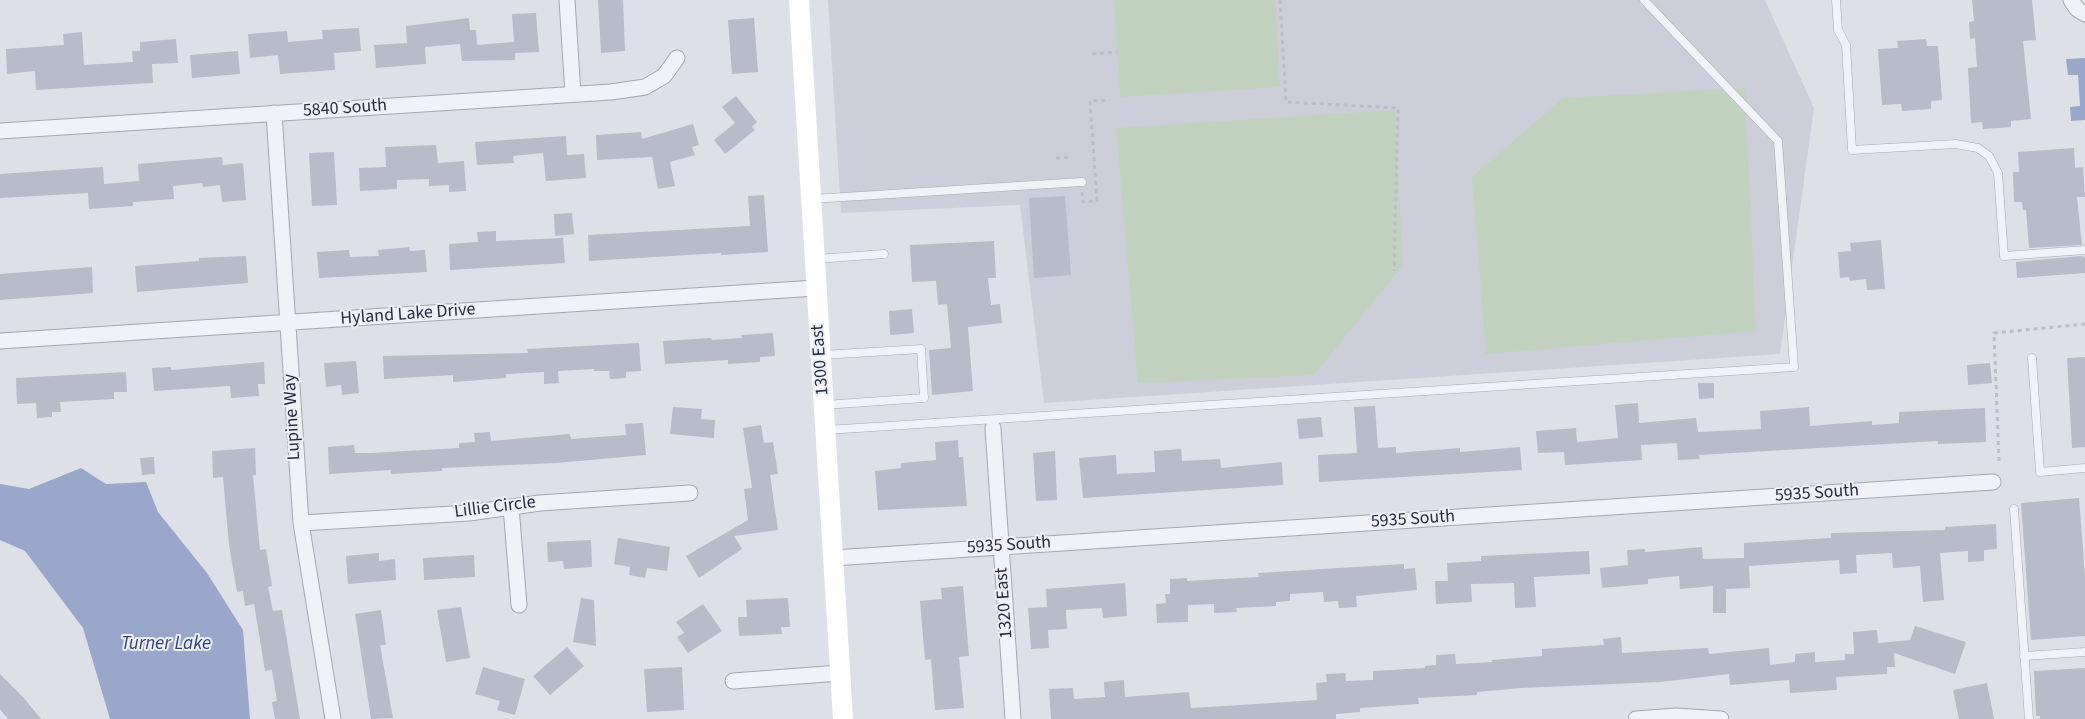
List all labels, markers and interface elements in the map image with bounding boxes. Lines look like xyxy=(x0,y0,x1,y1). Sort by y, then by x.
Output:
street label: 5840 South xyxy=(302,95,388,123)
street label: Hyland Lake Drive xyxy=(340,300,476,330)
street label: 1300 East xyxy=(808,324,834,396)
street label: Lupine Way xyxy=(280,373,306,461)
street label: 5935 South xyxy=(1774,480,1860,508)
street label: Lillie Circle xyxy=(453,492,537,524)
street label: 5935 South xyxy=(1370,506,1456,534)
street label: 5935 South xyxy=(966,532,1052,560)
street label: 1320 East xyxy=(992,567,1018,639)
water label: Turner Lake xyxy=(121,634,211,656)

